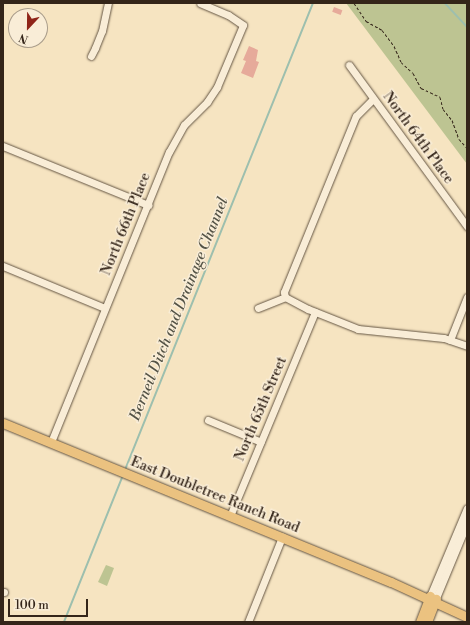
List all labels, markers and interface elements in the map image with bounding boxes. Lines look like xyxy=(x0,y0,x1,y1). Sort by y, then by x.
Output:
north arrow xyxy=(8,8,48,48)
text: N xyxy=(17,30,31,46)
street label: North 64th Place xyxy=(379,89,457,187)
street label: North 66th Place xyxy=(98,170,154,278)
water label: Berneil Ditch and Drainage Channel xyxy=(126,195,232,423)
street label: North 65th Street xyxy=(231,354,291,464)
street label: East Doubletree Ranch Road xyxy=(128,453,302,537)
scale bar xyxy=(10,591,90,617)
text: 100 m xyxy=(15,598,49,613)

